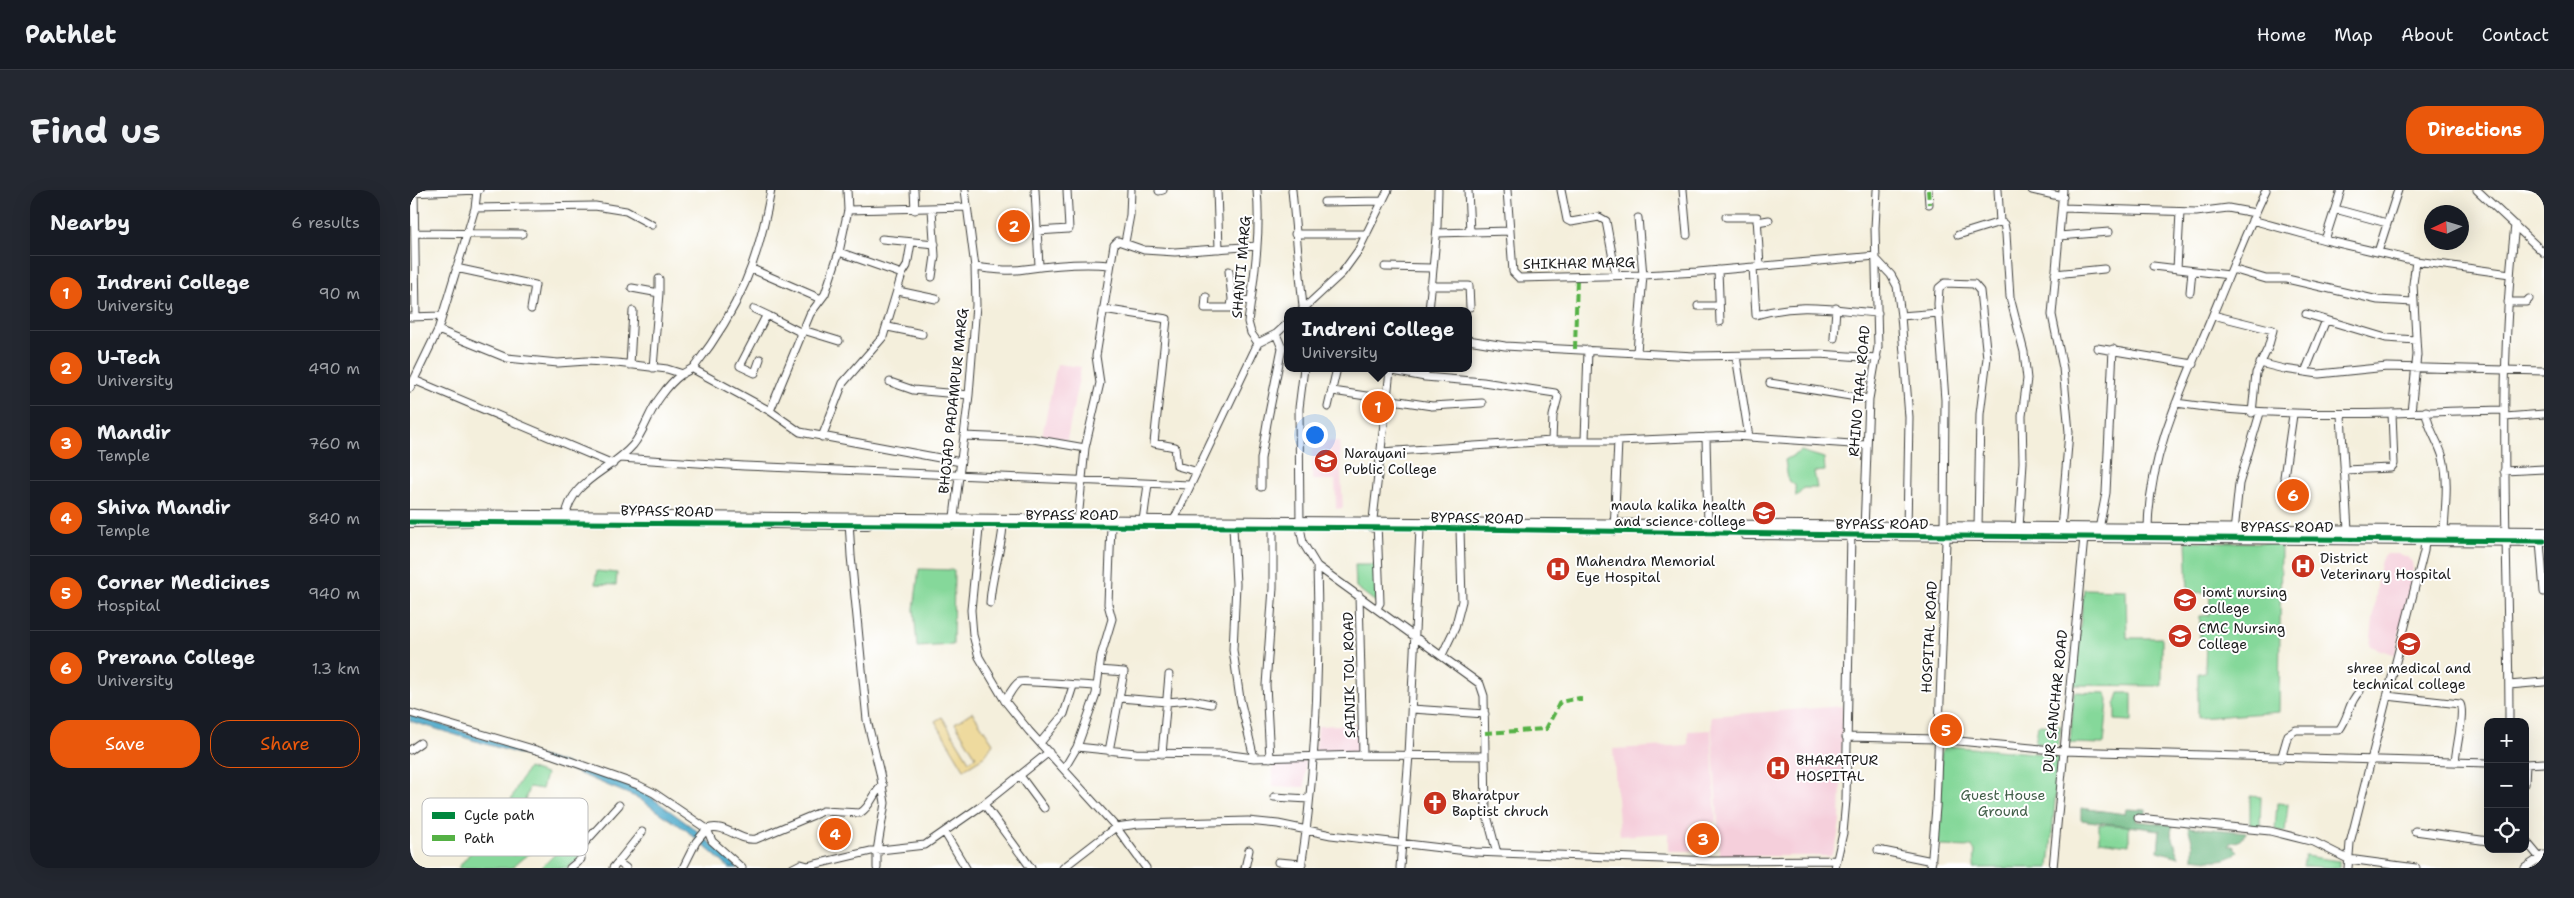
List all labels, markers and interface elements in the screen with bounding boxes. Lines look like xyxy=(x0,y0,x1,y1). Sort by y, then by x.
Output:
text: Pathlet xyxy=(25,19,116,51)
text: Home xyxy=(2257,23,2306,47)
text: Map xyxy=(2334,23,2373,47)
text: About xyxy=(2401,23,2454,47)
text: Contact xyxy=(2482,23,2549,47)
button: Directions xyxy=(2406,106,2544,154)
text: Find us xyxy=(30,107,161,154)
north arrow xyxy=(2424,205,2469,250)
pin: 2 xyxy=(998,207,1030,245)
text: Nearby xyxy=(50,209,130,237)
text: 6 results xyxy=(291,212,360,233)
street label: SHANTI MARG xyxy=(1228,214,1254,319)
street label: SHIKHAR MARG xyxy=(1523,253,1636,273)
text: Indreni College xyxy=(97,270,250,295)
text: 1 xyxy=(62,283,70,304)
text: 90 m xyxy=(319,283,360,304)
text: University xyxy=(97,295,173,316)
street label: BHOJAD PADAMPUR MARG xyxy=(934,307,972,495)
popup xyxy=(1284,307,1472,372)
text: Indreni College xyxy=(1302,317,1454,342)
street label: RHINO TAAL ROAD xyxy=(1844,325,1874,457)
text: University xyxy=(1302,342,1378,363)
text: U-Tech xyxy=(97,345,161,370)
text: 2 xyxy=(60,358,72,379)
text: 490 m xyxy=(308,358,360,379)
text: University xyxy=(97,370,173,391)
pin: 1 xyxy=(1362,388,1394,426)
text: Mandir xyxy=(97,420,171,445)
your location xyxy=(1302,422,1328,448)
text: 3 xyxy=(60,433,72,454)
text: 760 m xyxy=(308,433,360,454)
place label: Narayani Public College xyxy=(1344,444,1437,478)
text: Temple xyxy=(97,445,150,466)
school or university icon: Narayani Public College xyxy=(1313,448,1339,474)
pin: 6 xyxy=(2277,476,2309,514)
text: Shiva Mandir xyxy=(97,495,231,520)
place label: maula kalika health and science college xyxy=(1611,496,1746,530)
school or university icon: maula kalika health and science college xyxy=(1751,500,1777,526)
street label: BYPASS ROAD xyxy=(620,501,714,521)
street label: BYPASS ROAD xyxy=(1025,506,1119,524)
text: 4 xyxy=(60,508,72,529)
text: 840 m xyxy=(308,508,360,529)
street label: BYPASS ROAD xyxy=(1430,508,1524,528)
street label: BYPASS ROAD xyxy=(1835,515,1929,533)
street label: BYPASS ROAD xyxy=(2240,518,2334,536)
text: Temple xyxy=(97,520,150,541)
place label: District Veterinary Hospital xyxy=(2320,549,2452,583)
place label: Mahendra Memorial Eye Hospital xyxy=(1576,552,1716,586)
hospital icon: District Veterinary Hospital xyxy=(2290,553,2316,579)
hospital icon: Mahendra Memorial Eye Hospital xyxy=(1545,556,1571,582)
text: Corner Medicines xyxy=(97,570,270,595)
street label: HOSPITAL ROAD xyxy=(1917,581,1941,693)
text: 5 xyxy=(61,583,71,604)
text: 940 m xyxy=(308,583,360,604)
place label: iomt nursing college xyxy=(2202,583,2287,617)
school or university icon: iomt nursing college xyxy=(2172,587,2198,613)
text: Hospital xyxy=(97,595,160,616)
street label: SAINIK TOL ROAD xyxy=(1339,612,1359,738)
place label: CMC Nursing College xyxy=(2198,619,2285,653)
school or university icon: CMC Nursing College xyxy=(2167,623,2193,649)
street label: DUR SANCHAR ROAD xyxy=(2039,629,2071,773)
school or university icon: shree medical and technical college xyxy=(2396,631,2422,657)
text: Prerana College xyxy=(97,645,255,670)
text: 6 xyxy=(60,658,72,679)
text: 1.3 km xyxy=(312,658,360,679)
place label: shree medical and technical college xyxy=(2347,659,2471,693)
text: University xyxy=(97,670,173,691)
pin: 5 xyxy=(1930,711,1962,749)
map controls xyxy=(2484,718,2529,853)
button: + xyxy=(2484,718,2529,763)
button: Save xyxy=(50,720,200,768)
button: Share xyxy=(210,720,360,768)
place label: BHARATPUR HOSPITAL xyxy=(1796,751,1879,785)
hospital icon: BHARATPUR HOSPITAL xyxy=(1765,755,1791,781)
button: − xyxy=(2484,763,2529,808)
place label: Bharatpur Baptist chruch xyxy=(1452,786,1549,820)
park label: Guest House Ground xyxy=(1960,786,2046,820)
church icon: Bharatpur Baptist chruch xyxy=(1422,790,1448,816)
legend xyxy=(422,798,588,856)
text: Cycle path xyxy=(464,806,535,824)
button: locate xyxy=(2484,808,2529,853)
pin: 4 xyxy=(819,815,851,853)
pin: 3 xyxy=(1687,820,1719,858)
text: Path xyxy=(464,829,495,847)

